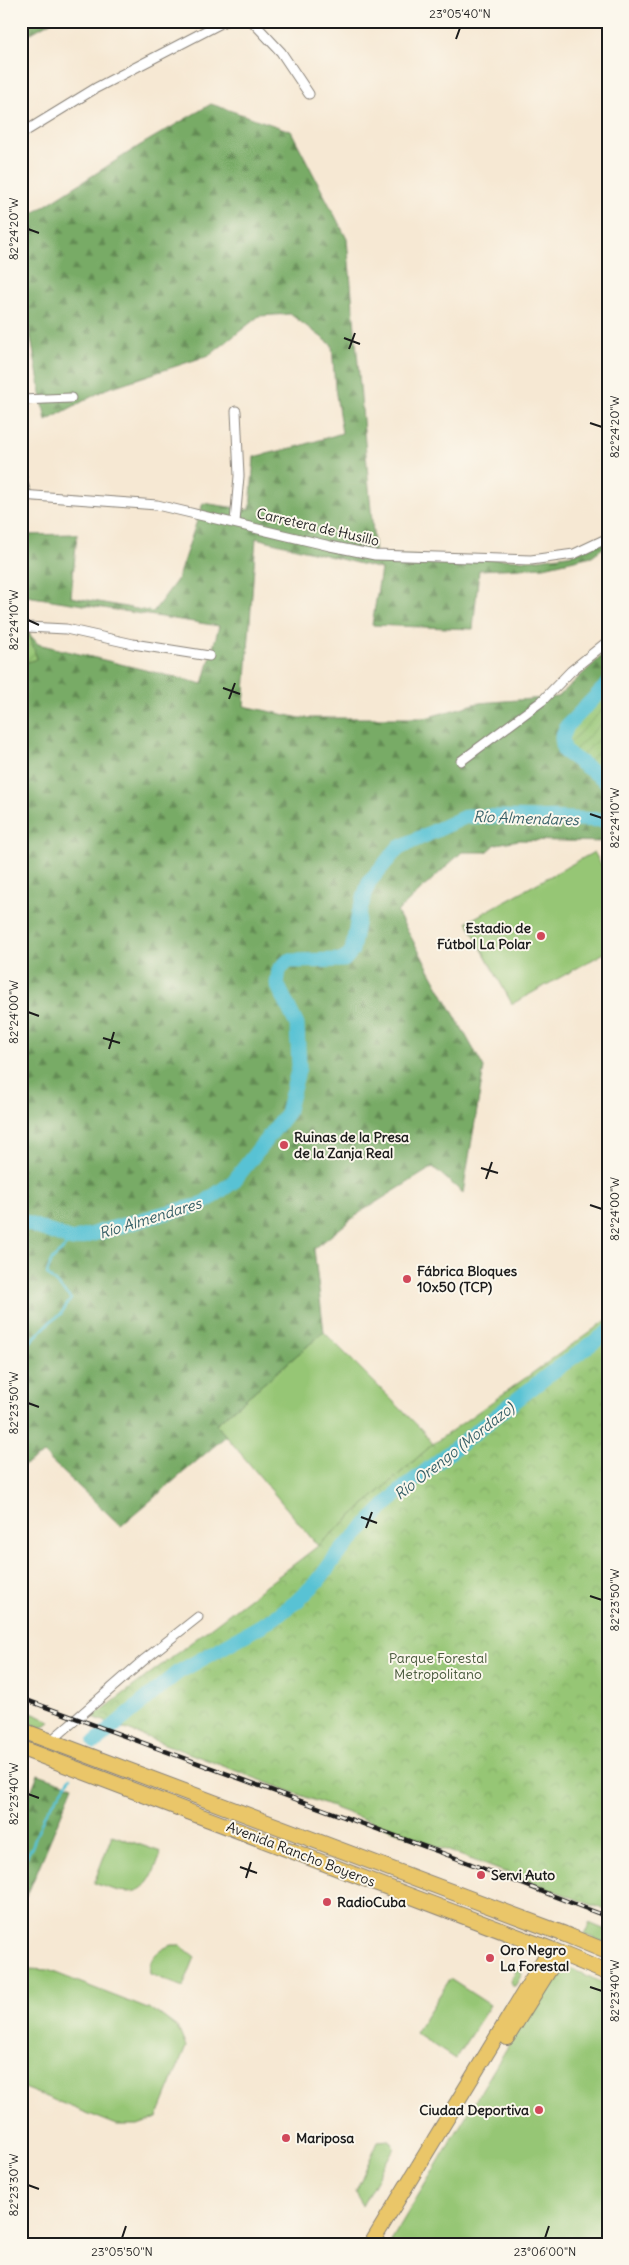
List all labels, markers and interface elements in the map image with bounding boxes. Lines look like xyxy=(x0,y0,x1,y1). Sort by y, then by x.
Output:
text: 23°05'40"N xyxy=(429,6,491,21)
text: 82°24'20"W xyxy=(6,198,21,260)
text: 82°24'20"W xyxy=(607,396,622,458)
street label: Carretera de Husillo xyxy=(255,504,381,550)
text: 82°24'10"W xyxy=(6,590,21,650)
text: 82°24'10"W xyxy=(607,788,622,848)
water label: Río Almendares xyxy=(473,807,580,829)
place label: Estadio de Fútbol La Polar xyxy=(437,919,531,953)
marker: Estadio de Fútbol La Polar xyxy=(535,930,547,942)
text: 82°24'00"W xyxy=(6,980,21,1044)
place label: Ruinas de la Presa de la Zanja Real xyxy=(294,1128,409,1162)
marker: Ruinas de la Presa de la Zanja Real xyxy=(278,1139,290,1151)
text: 82°24'00"W xyxy=(607,1177,622,1241)
water label: Río Almendares xyxy=(97,1193,204,1243)
place label: Fábrica Bloques 10x50 (TCP) xyxy=(417,1262,518,1296)
marker: Fábrica Bloques 10x50 (TCP) xyxy=(401,1273,413,1285)
text: 82°23'50"W xyxy=(6,1371,21,1434)
water label: Río Orengo (Mordazo) xyxy=(390,1397,519,1504)
text: 82°23'50"W xyxy=(607,1568,622,1631)
park label: Parque Forestal Metropolitano xyxy=(389,1649,487,1683)
text: 82°23'40"W xyxy=(6,1763,21,1825)
street label: Avenida Rancho Boyeros xyxy=(224,1817,378,1891)
place label: Servi Auto xyxy=(491,1866,555,1884)
marker: Servi Auto xyxy=(475,1869,487,1881)
place label: RadioCuba xyxy=(337,1893,406,1911)
marker: RadioCuba xyxy=(321,1896,333,1908)
place label: Oro Negro La Forestal xyxy=(500,1941,569,1975)
marker: Oro Negro La Forestal xyxy=(484,1952,496,1964)
text: 82°23'40"W xyxy=(607,1960,622,2022)
place label: Ciudad Deportiva xyxy=(419,2101,529,2119)
marker: Ciudad Deportiva xyxy=(533,2104,545,2116)
place label: Mariposa xyxy=(296,2129,354,2147)
marker: Mariposa xyxy=(280,2132,292,2144)
text: 82°23'30"W xyxy=(6,2153,21,2216)
text: 23°05'50"N xyxy=(91,2244,153,2259)
text: 23°06'00"N xyxy=(514,2244,576,2259)

